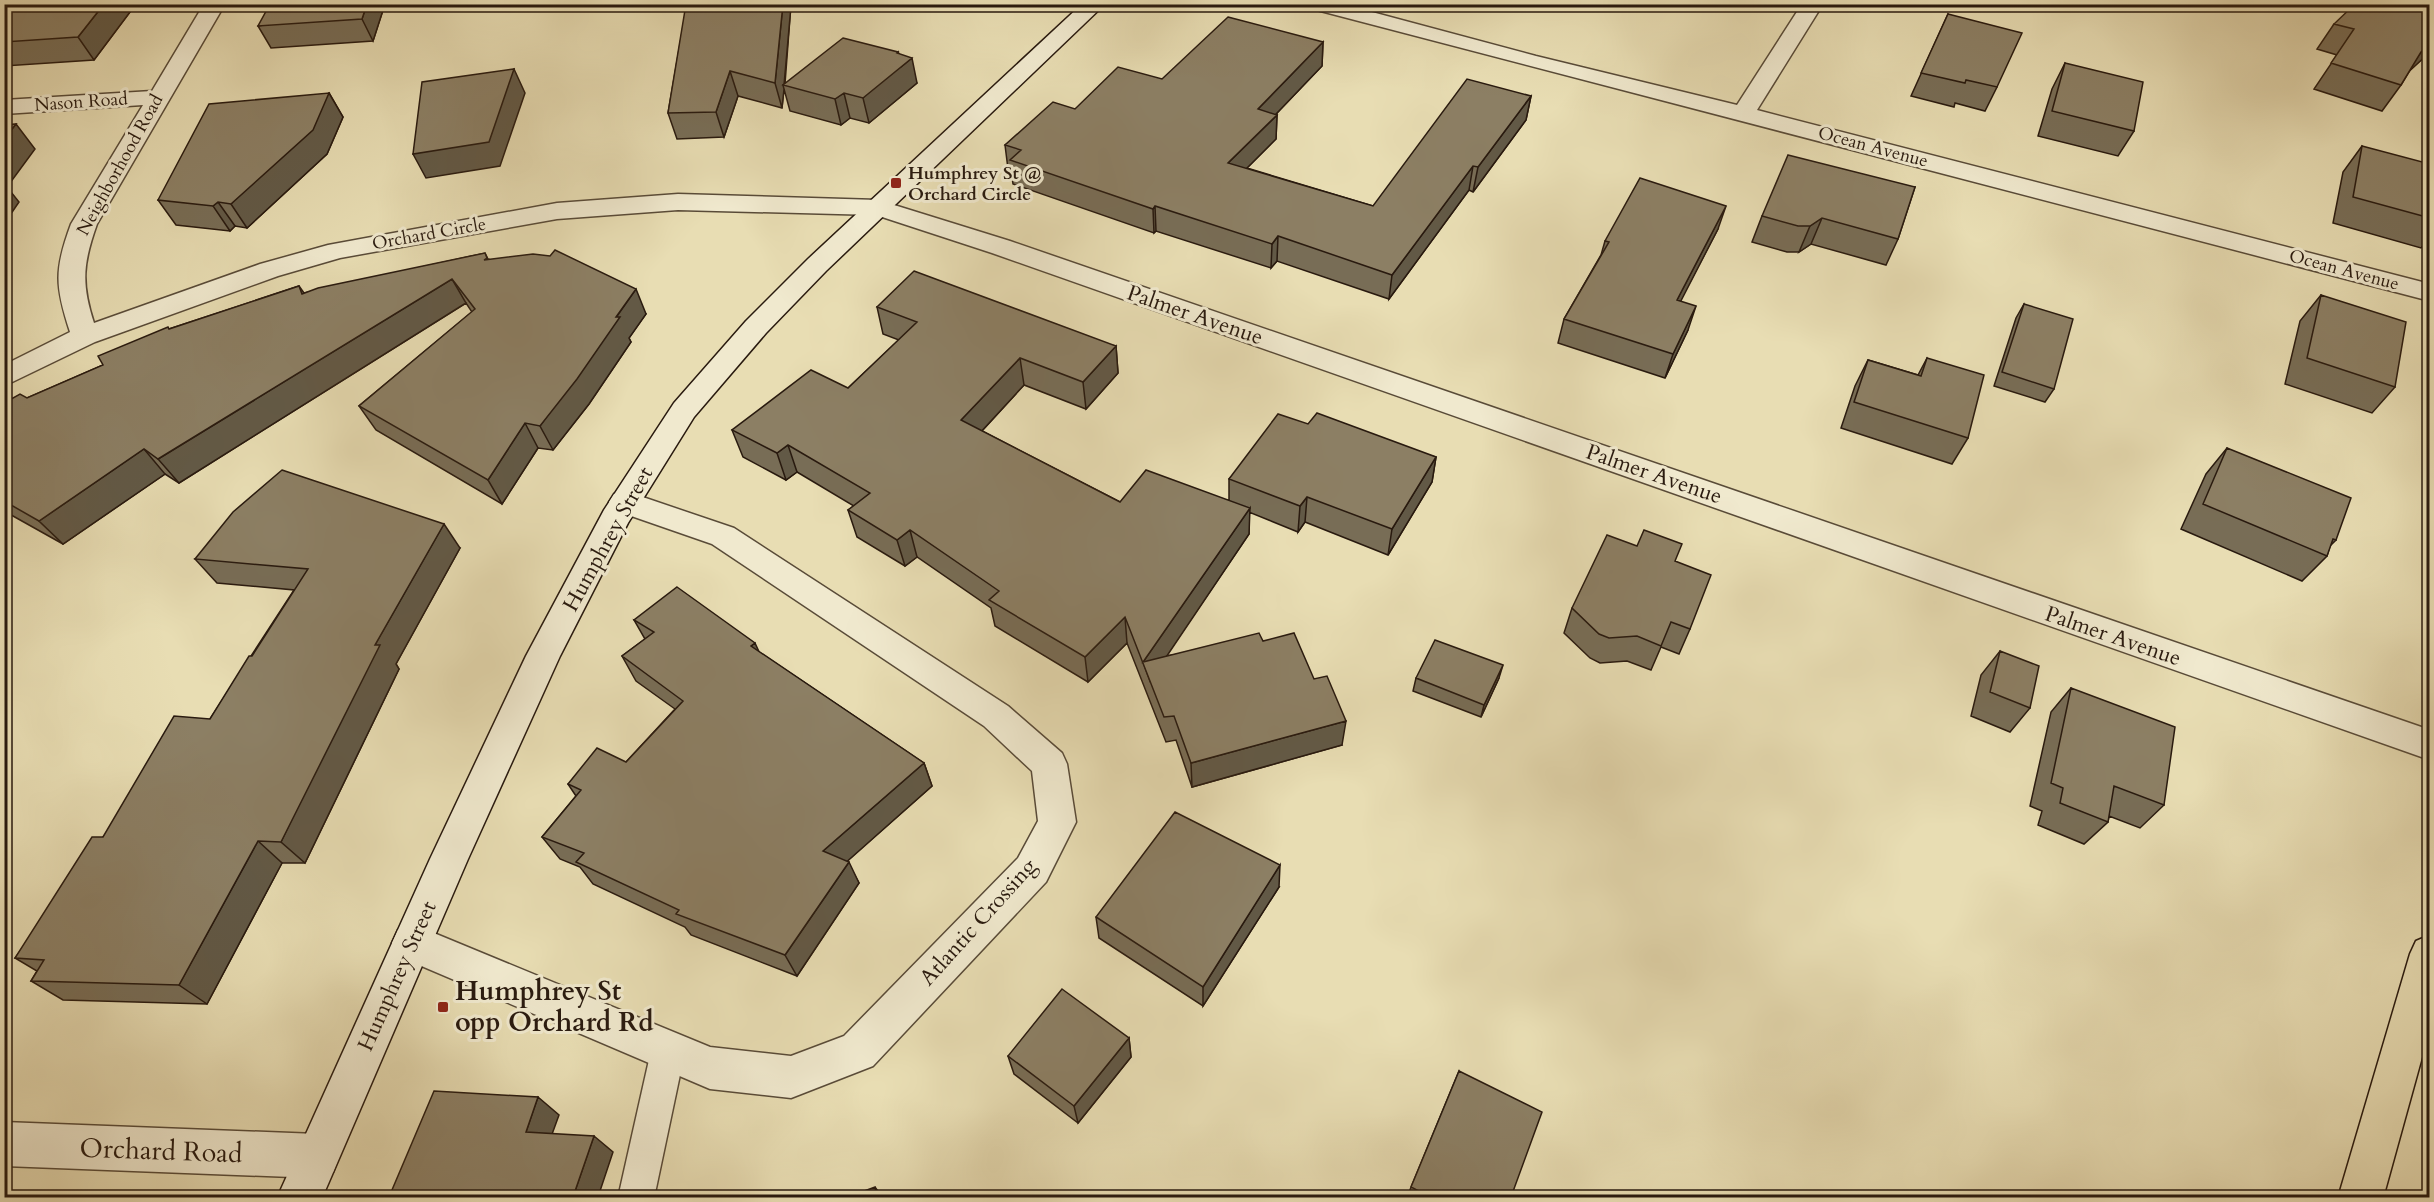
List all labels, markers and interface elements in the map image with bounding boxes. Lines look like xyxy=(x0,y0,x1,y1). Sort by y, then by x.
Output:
street label: Nason Road xyxy=(33,86,129,118)
street label: Neighborhood Road xyxy=(71,90,169,240)
street label: Ocean Avenue xyxy=(1815,120,1931,174)
place label: Humphrey St @ Orchard Circle xyxy=(908,161,1042,207)
marker: Humphrey St @ Orchard Circle xyxy=(889,176,903,190)
street label: Orchard Circle xyxy=(370,212,488,256)
street label: Ocean Avenue xyxy=(2286,243,2402,297)
street label: Palmer Avenue xyxy=(1123,278,1267,352)
street label: Palmer Avenue xyxy=(1582,437,1726,511)
street label: Humphrey Street xyxy=(556,461,660,617)
street label: Palmer Avenue xyxy=(2041,599,2185,673)
street label: Atlantic Crossing xyxy=(913,851,1044,992)
street label: Humphrey Street xyxy=(350,896,444,1056)
place label: Humphrey St opp Orchard Rd xyxy=(455,973,654,1041)
marker: Humphrey St opp Orchard Rd xyxy=(436,1000,450,1014)
street label: Orchard Road xyxy=(79,1130,244,1172)

